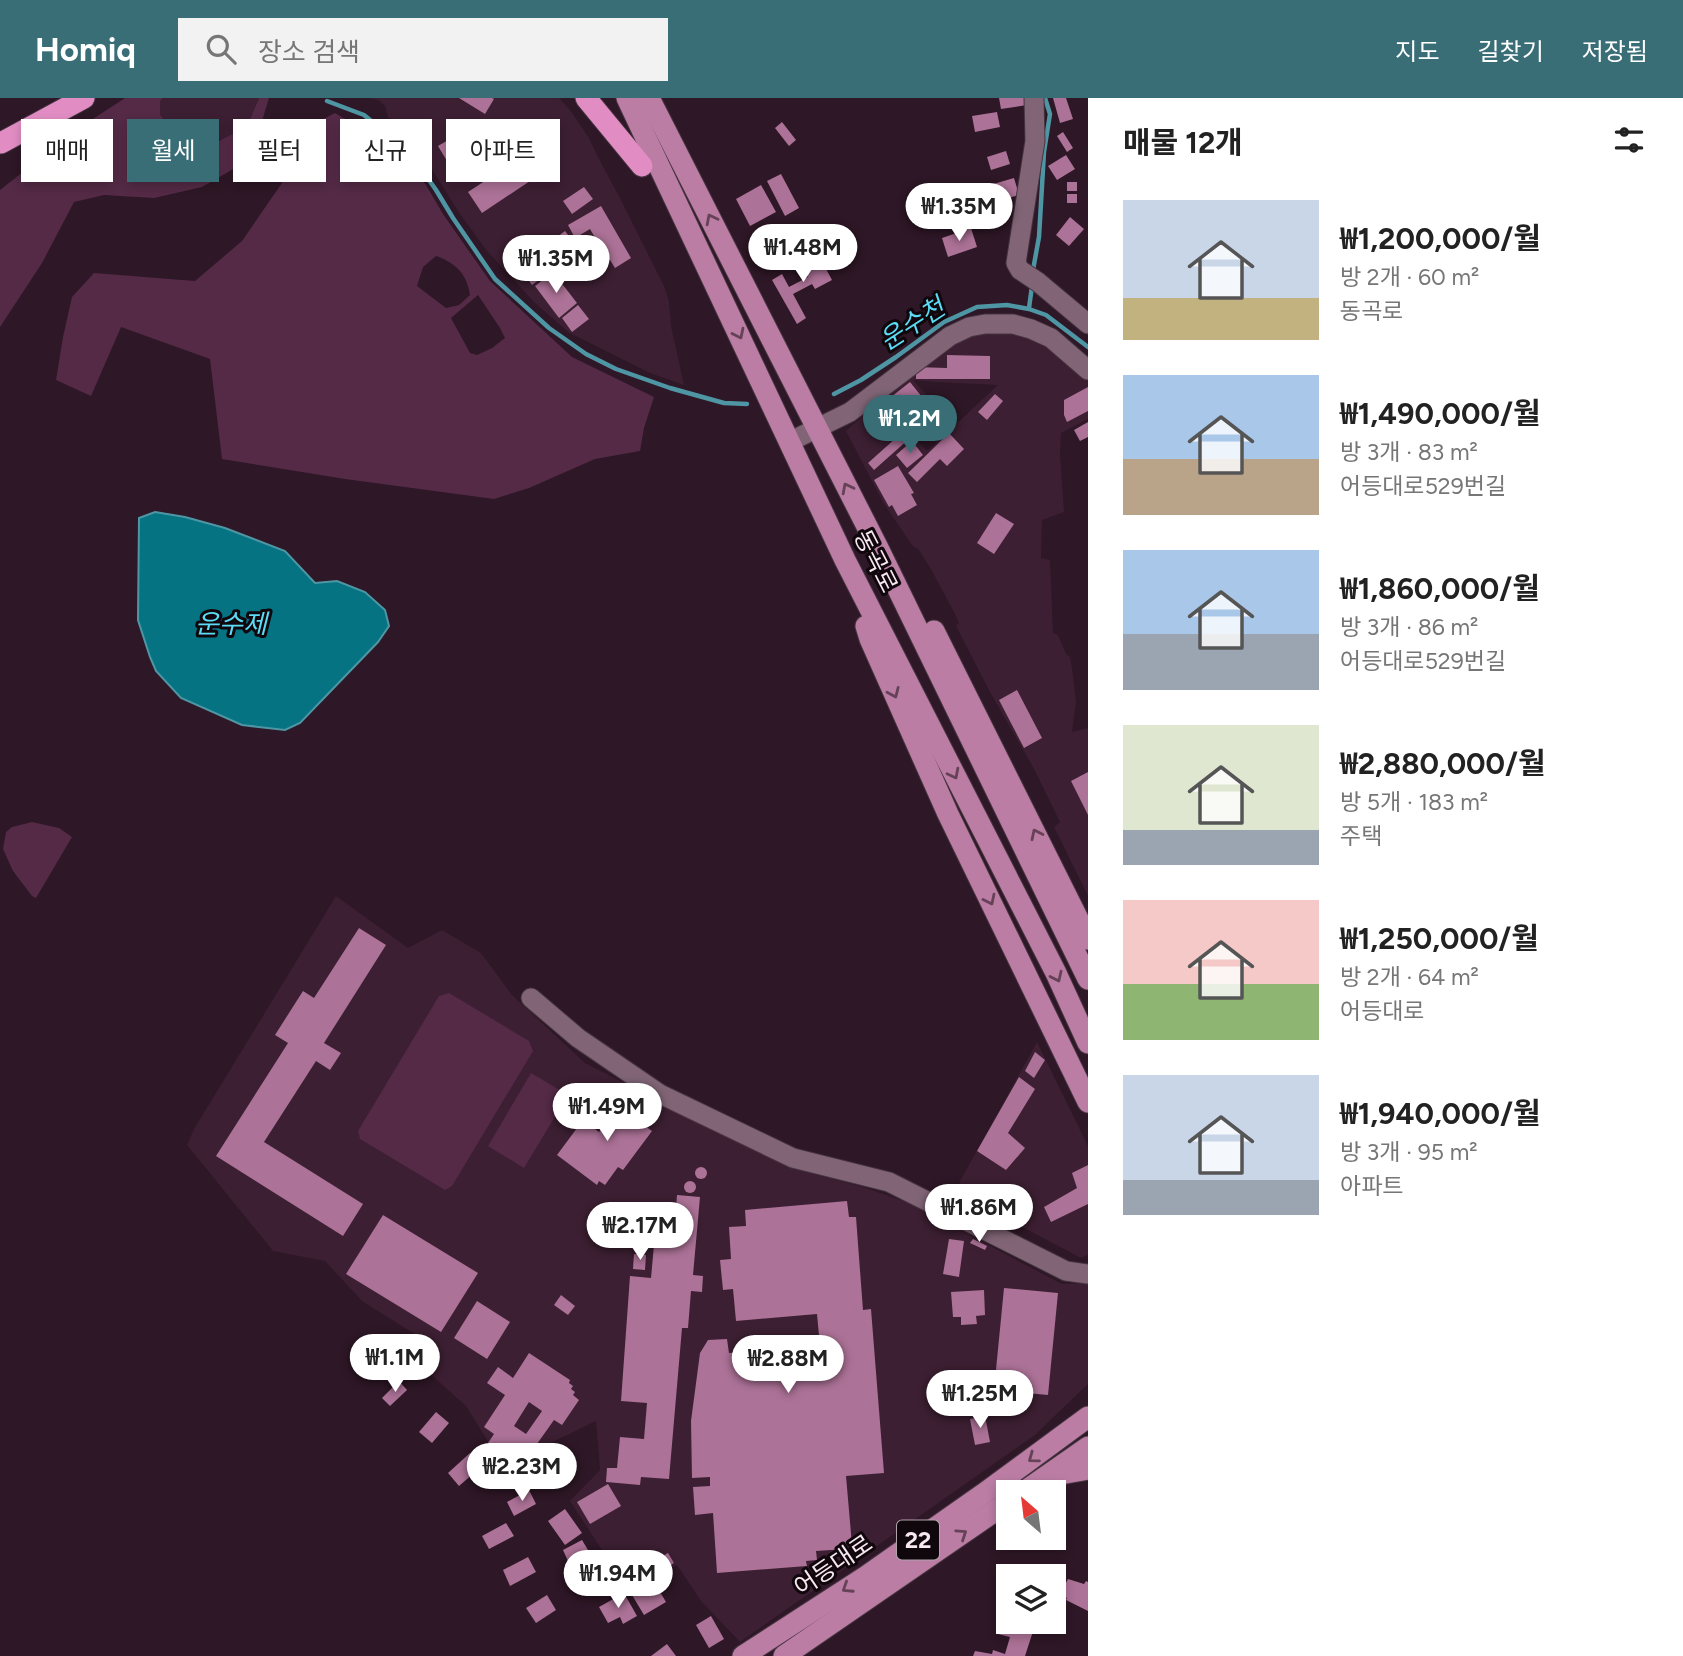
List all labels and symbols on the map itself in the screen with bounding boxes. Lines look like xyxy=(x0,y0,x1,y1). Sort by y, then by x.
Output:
pin: ₩1.35M xyxy=(902,184,1016,243)
one-way arrow xyxy=(706,214,719,226)
pin: ₩1.48M xyxy=(746,225,860,284)
pin: ₩1.35M xyxy=(499,236,613,295)
water label: 운수천 xyxy=(873,289,953,357)
one-way arrow xyxy=(731,327,745,339)
pin: ₩1.2M xyxy=(861,396,959,455)
one-way arrow xyxy=(842,482,855,495)
street label: 동곡로 xyxy=(848,525,904,597)
water label: 운수제 xyxy=(195,608,270,640)
one-way arrow xyxy=(886,686,900,698)
one-way arrow xyxy=(946,767,960,779)
one-way arrow xyxy=(1030,829,1044,841)
one-way arrow xyxy=(981,893,995,905)
one-way arrow xyxy=(1049,969,1063,982)
pin: ₩1.49M xyxy=(550,1084,664,1143)
pin: ₩1.86M xyxy=(922,1184,1036,1244)
pin: ₩2.17M xyxy=(583,1202,697,1262)
pin: ₩1.1M xyxy=(346,1334,444,1394)
pin: ₩2.88M xyxy=(731,1336,845,1395)
pin: ₩1.25M xyxy=(923,1370,1037,1430)
pin: ₩2.23M xyxy=(465,1444,579,1503)
one-way arrow xyxy=(1028,1449,1041,1462)
north arrow xyxy=(996,1480,1066,1550)
road number: 22 xyxy=(897,1520,939,1560)
street label: 어등대로 xyxy=(788,1528,878,1602)
one-way arrow xyxy=(954,1529,967,1542)
pin: ₩1.94M xyxy=(561,1550,675,1610)
one-way arrow xyxy=(842,1580,855,1593)

